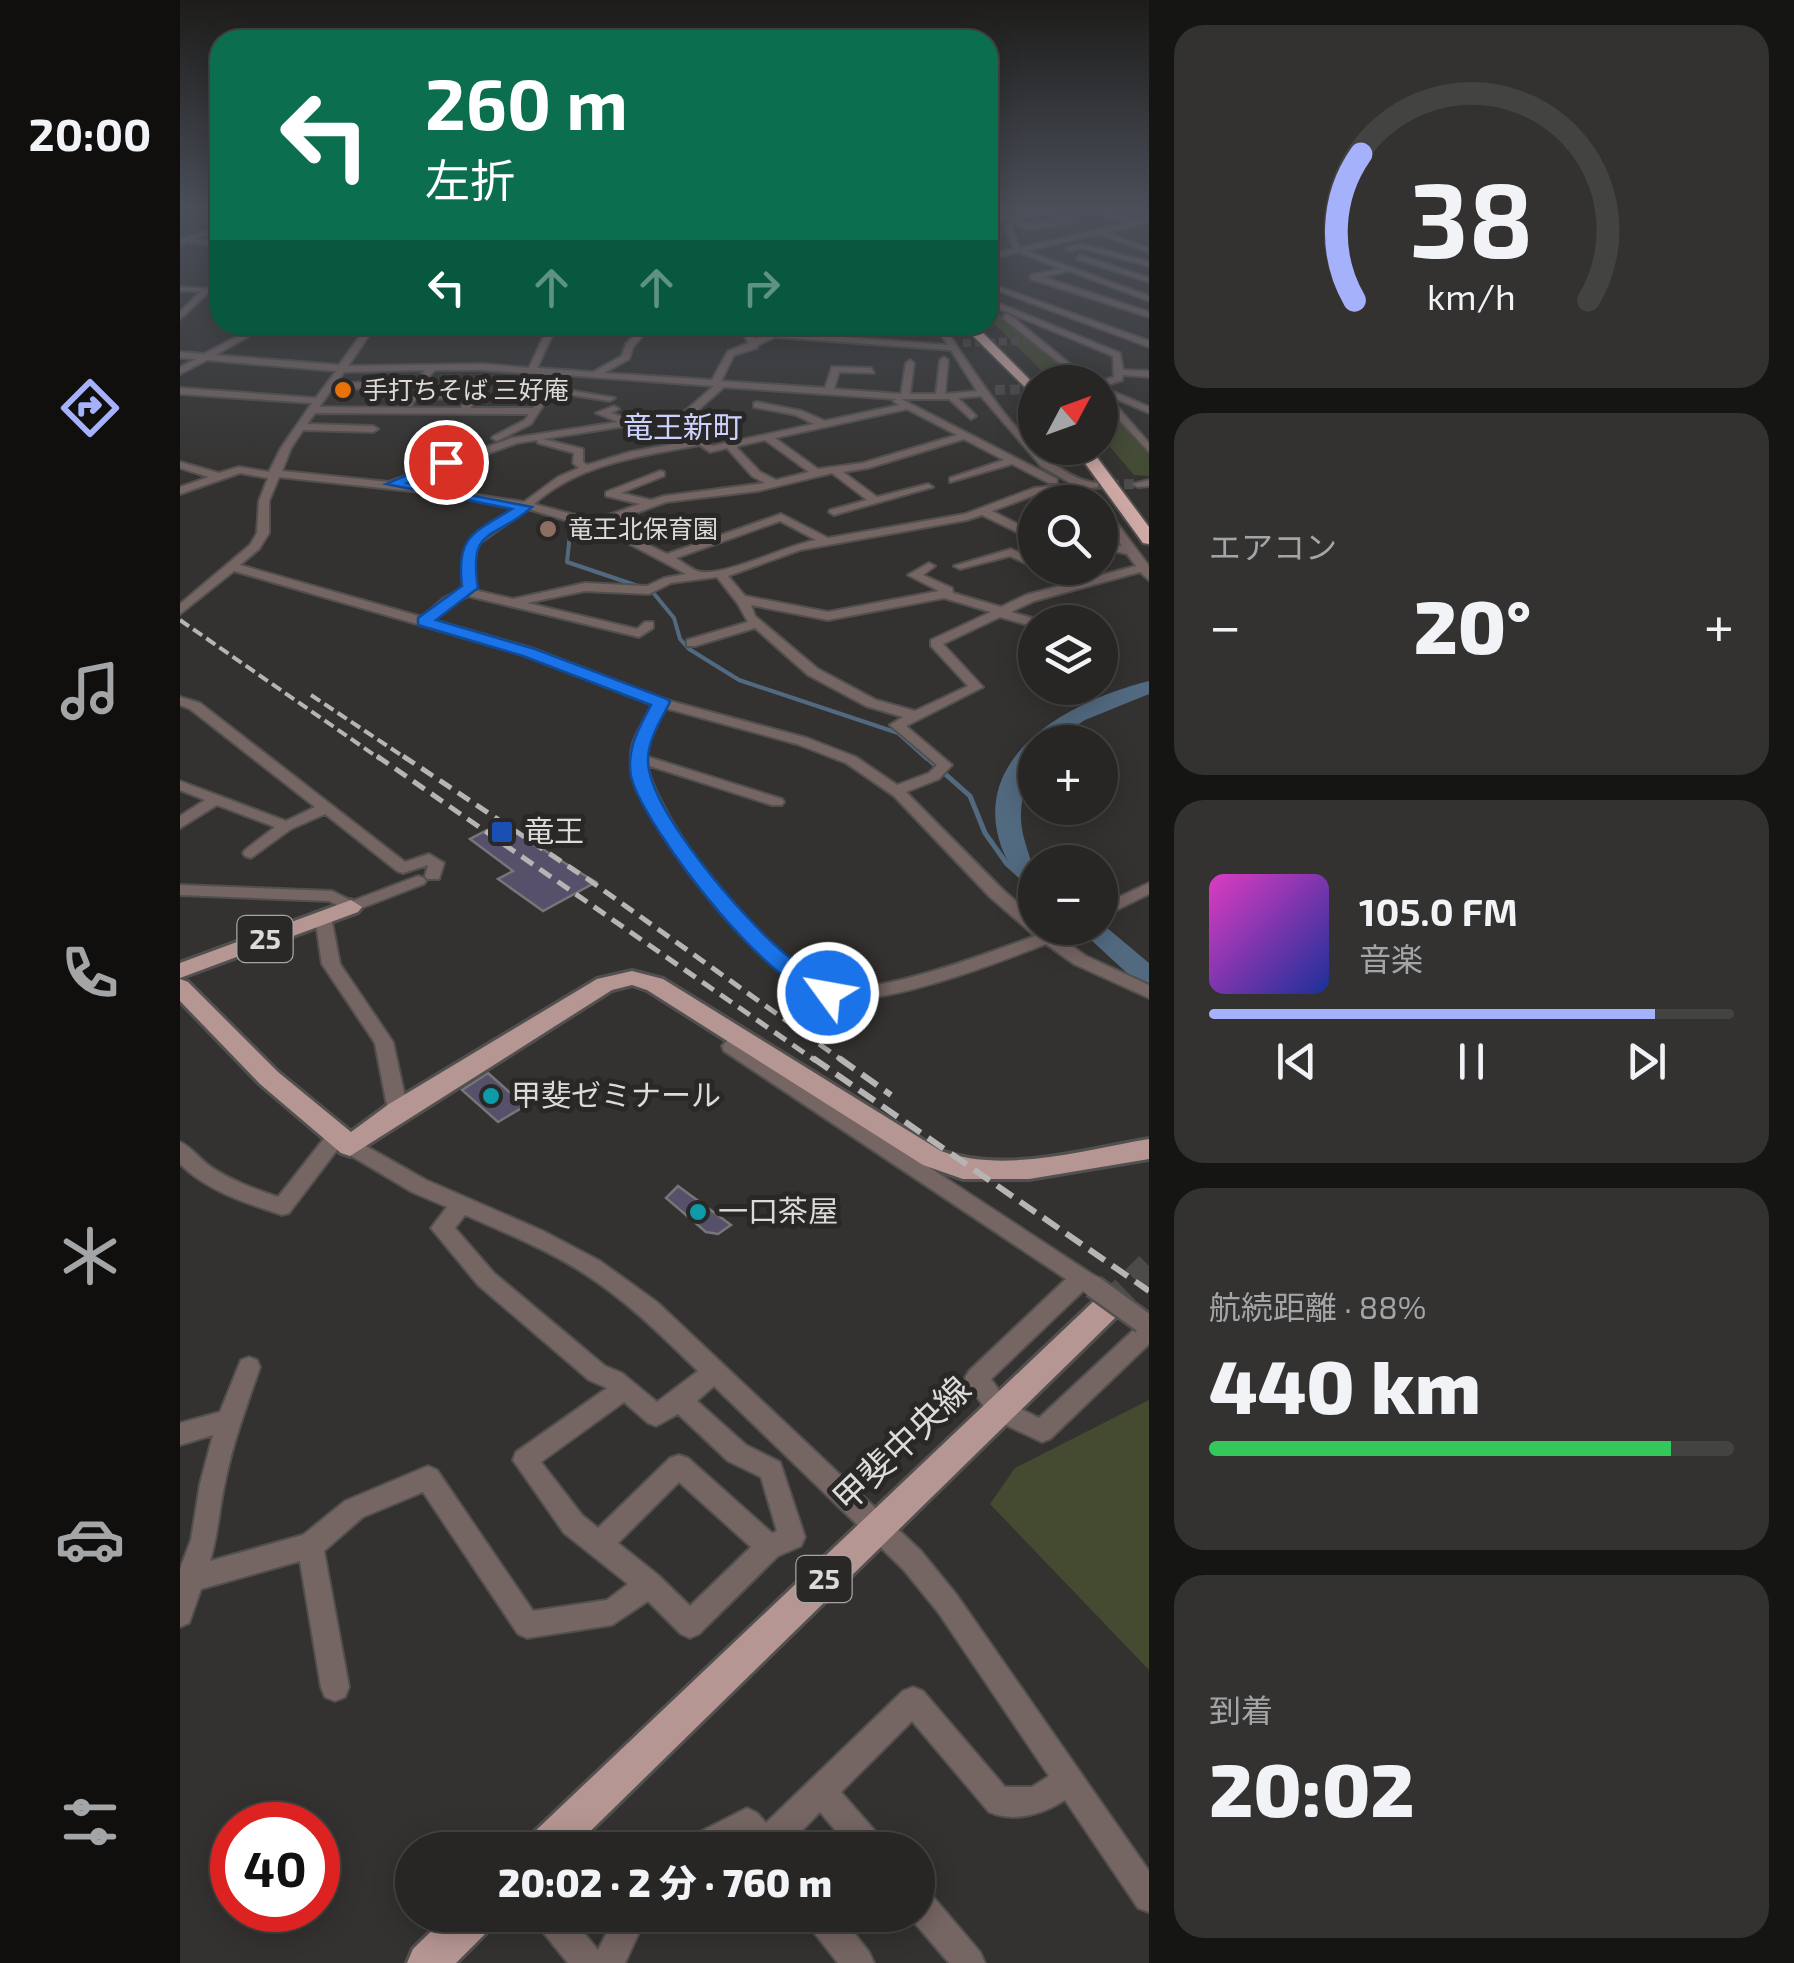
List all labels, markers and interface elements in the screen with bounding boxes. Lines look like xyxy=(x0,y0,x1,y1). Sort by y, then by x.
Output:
text: 260 m xyxy=(425,60,628,144)
icon: left xyxy=(260,70,390,200)
text: 20:00 xyxy=(29,106,151,160)
text: 左折 xyxy=(425,152,515,206)
text: 38 xyxy=(1410,154,1533,279)
icon: left xyxy=(419,260,474,315)
icon: ahead xyxy=(524,260,579,315)
icon: ahead xyxy=(629,260,684,315)
icon: right xyxy=(734,260,789,315)
text: km/h xyxy=(1427,274,1516,317)
north arrow xyxy=(1018,365,1118,465)
map controls xyxy=(1018,365,1118,945)
icon: directions xyxy=(55,373,125,443)
place label: 手打ちそば 三好庵 xyxy=(363,374,569,404)
marker: 手打ちそば 三好庵 xyxy=(332,379,354,401)
district label: 竜王新町 xyxy=(623,408,743,444)
pin xyxy=(404,420,489,505)
icon: arrive xyxy=(419,435,474,490)
button: search xyxy=(1018,485,1118,585)
place label: 竜王北保育園 xyxy=(568,513,718,543)
marker: 竜王北保育園 xyxy=(537,518,559,540)
text: エアコン xyxy=(1209,527,1337,565)
text: 20° xyxy=(1414,579,1531,669)
text: − xyxy=(1209,591,1241,657)
text: + xyxy=(1704,591,1734,657)
button: layers xyxy=(1018,605,1118,705)
icon: music xyxy=(55,656,125,726)
button: + xyxy=(1018,725,1118,825)
place label: 竜王 xyxy=(524,812,584,848)
marker: 竜王 xyxy=(489,819,515,845)
button: − xyxy=(1018,845,1118,945)
text: 105.0 FM xyxy=(1359,888,1518,934)
road number: 25 xyxy=(238,916,292,962)
icon: phone xyxy=(55,938,125,1008)
text: 音楽 xyxy=(1359,939,1423,977)
position arrow xyxy=(776,941,880,1045)
icon: previous xyxy=(1269,1034,1324,1089)
icon: pause xyxy=(1444,1034,1499,1089)
icon: next xyxy=(1619,1034,1674,1089)
place label: 甲斐ゼミナール xyxy=(511,1076,721,1112)
marker: 甲斐ゼミナール xyxy=(480,1085,502,1107)
place label: 一口茶屋 xyxy=(718,1192,838,1228)
marker: 一口茶屋 xyxy=(687,1201,709,1223)
icon: climate xyxy=(55,1221,125,1291)
text: 航続距離 · 88% xyxy=(1209,1287,1426,1325)
text: 440 km xyxy=(1209,1339,1481,1429)
street label: 甲斐中央線 xyxy=(823,1367,978,1518)
icon: car xyxy=(55,1504,125,1574)
road number: 25 xyxy=(796,1556,852,1602)
text: 到着 xyxy=(1209,1690,1273,1728)
text: 20:02 xyxy=(1209,1742,1415,1832)
icon: filters xyxy=(55,1787,125,1857)
speed limit sign: 40 xyxy=(210,1802,340,1932)
text: 20:02 · 2 分 · 760 m xyxy=(498,1859,832,1905)

